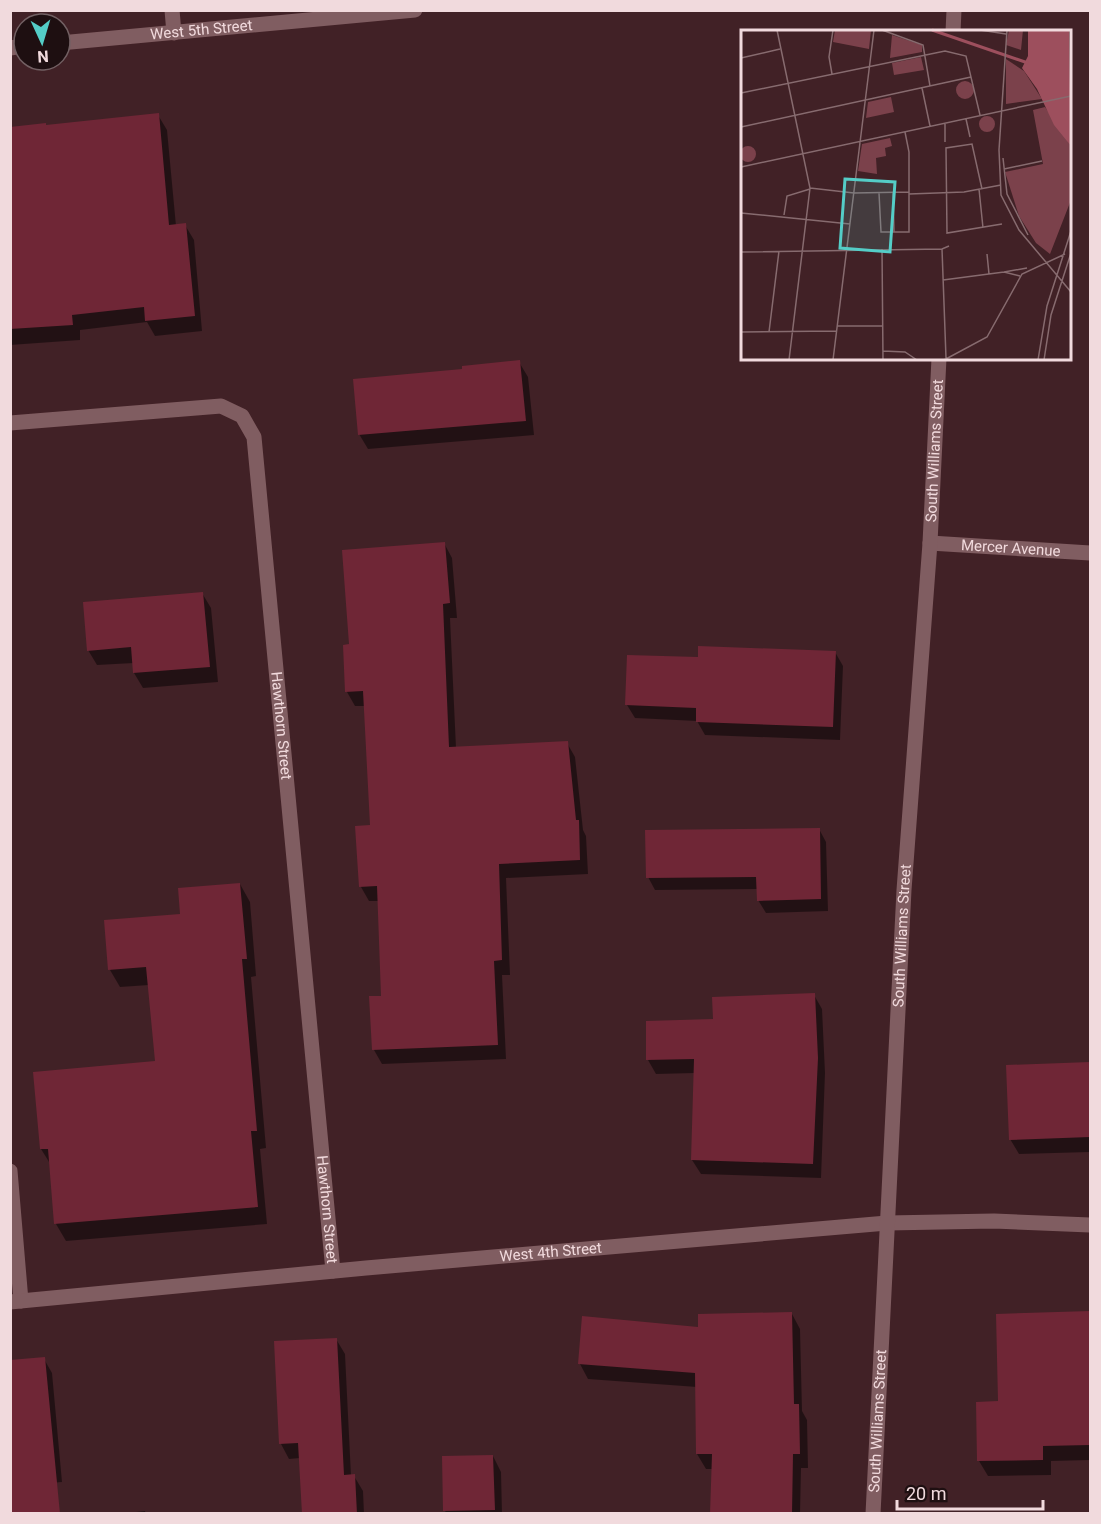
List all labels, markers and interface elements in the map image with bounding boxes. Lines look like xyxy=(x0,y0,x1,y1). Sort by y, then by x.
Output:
north arrow xyxy=(12,12,72,72)
street label: West 5th Street xyxy=(150,16,253,44)
inset map xyxy=(741,30,1071,360)
text: N xyxy=(37,47,49,66)
street label: South Williams Street xyxy=(922,379,947,523)
street label: Mercer Avenue xyxy=(960,536,1061,560)
street label: Hawthorn Street xyxy=(267,671,295,781)
street label: South Williams Street xyxy=(889,864,915,1008)
street label: Hawthorn Street xyxy=(313,1154,341,1264)
street label: West 4th Street xyxy=(499,1239,603,1265)
street label: South Williams Street xyxy=(865,1349,890,1493)
scale bar xyxy=(897,1473,1042,1511)
text: 20 m xyxy=(906,1483,946,1504)

